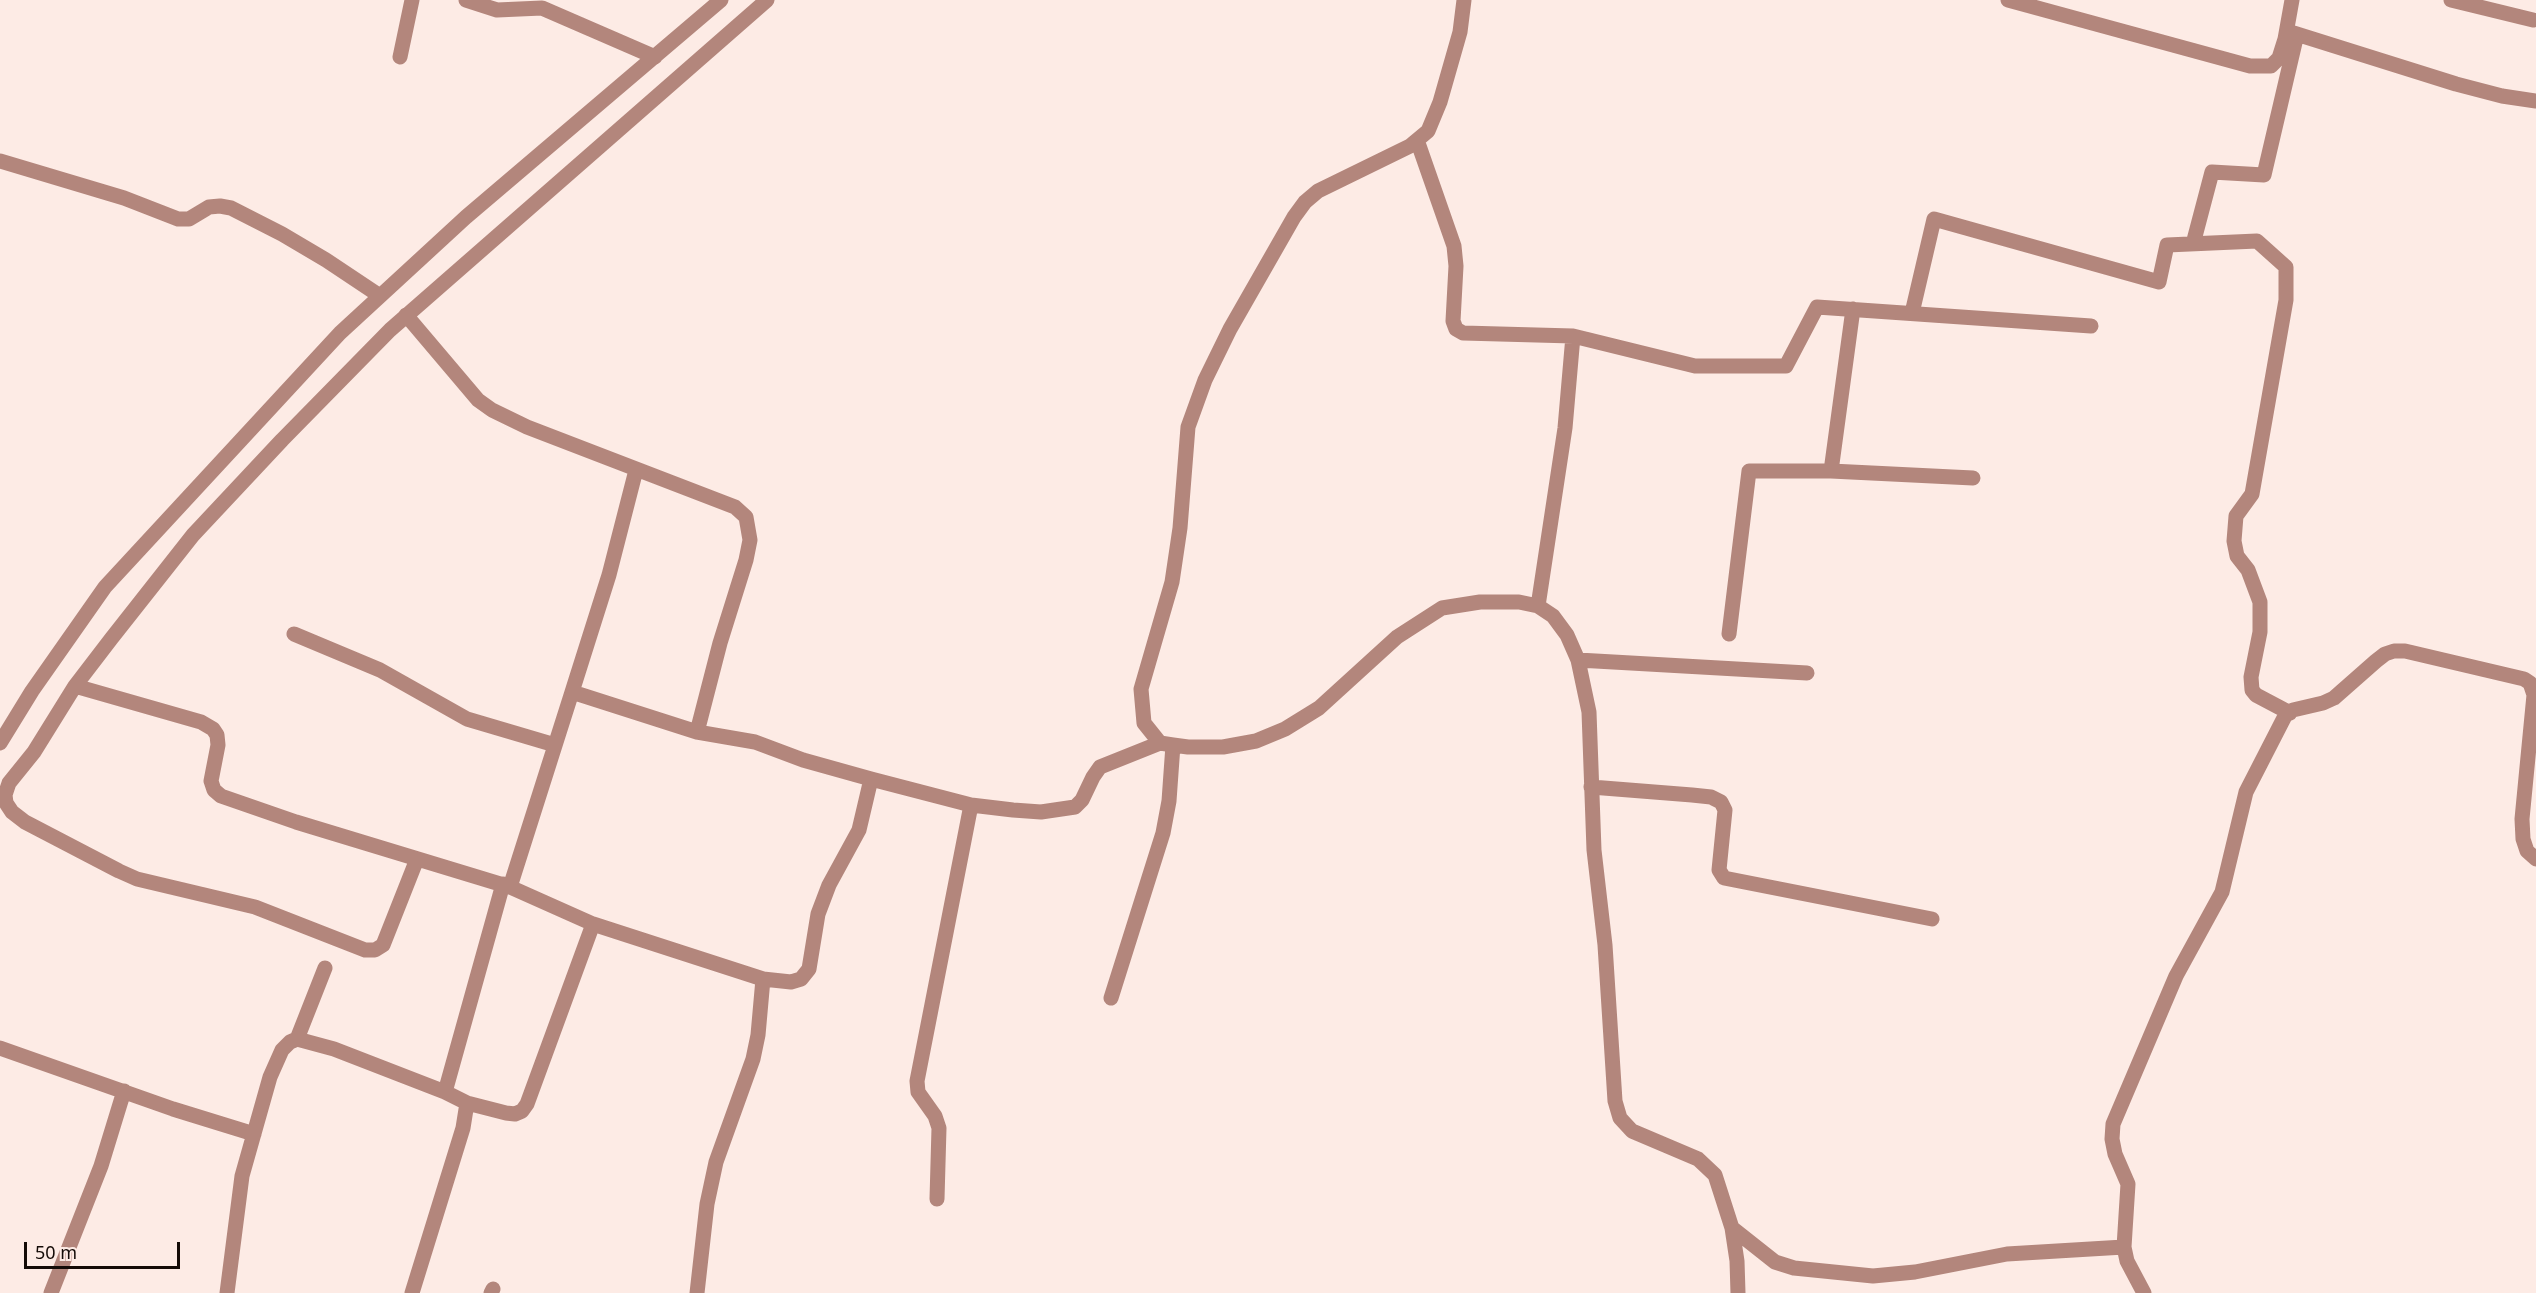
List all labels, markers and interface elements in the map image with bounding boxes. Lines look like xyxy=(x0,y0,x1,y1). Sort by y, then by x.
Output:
scale bar xyxy=(27,1230,183,1268)
text: 50 m xyxy=(35,1240,77,1264)

